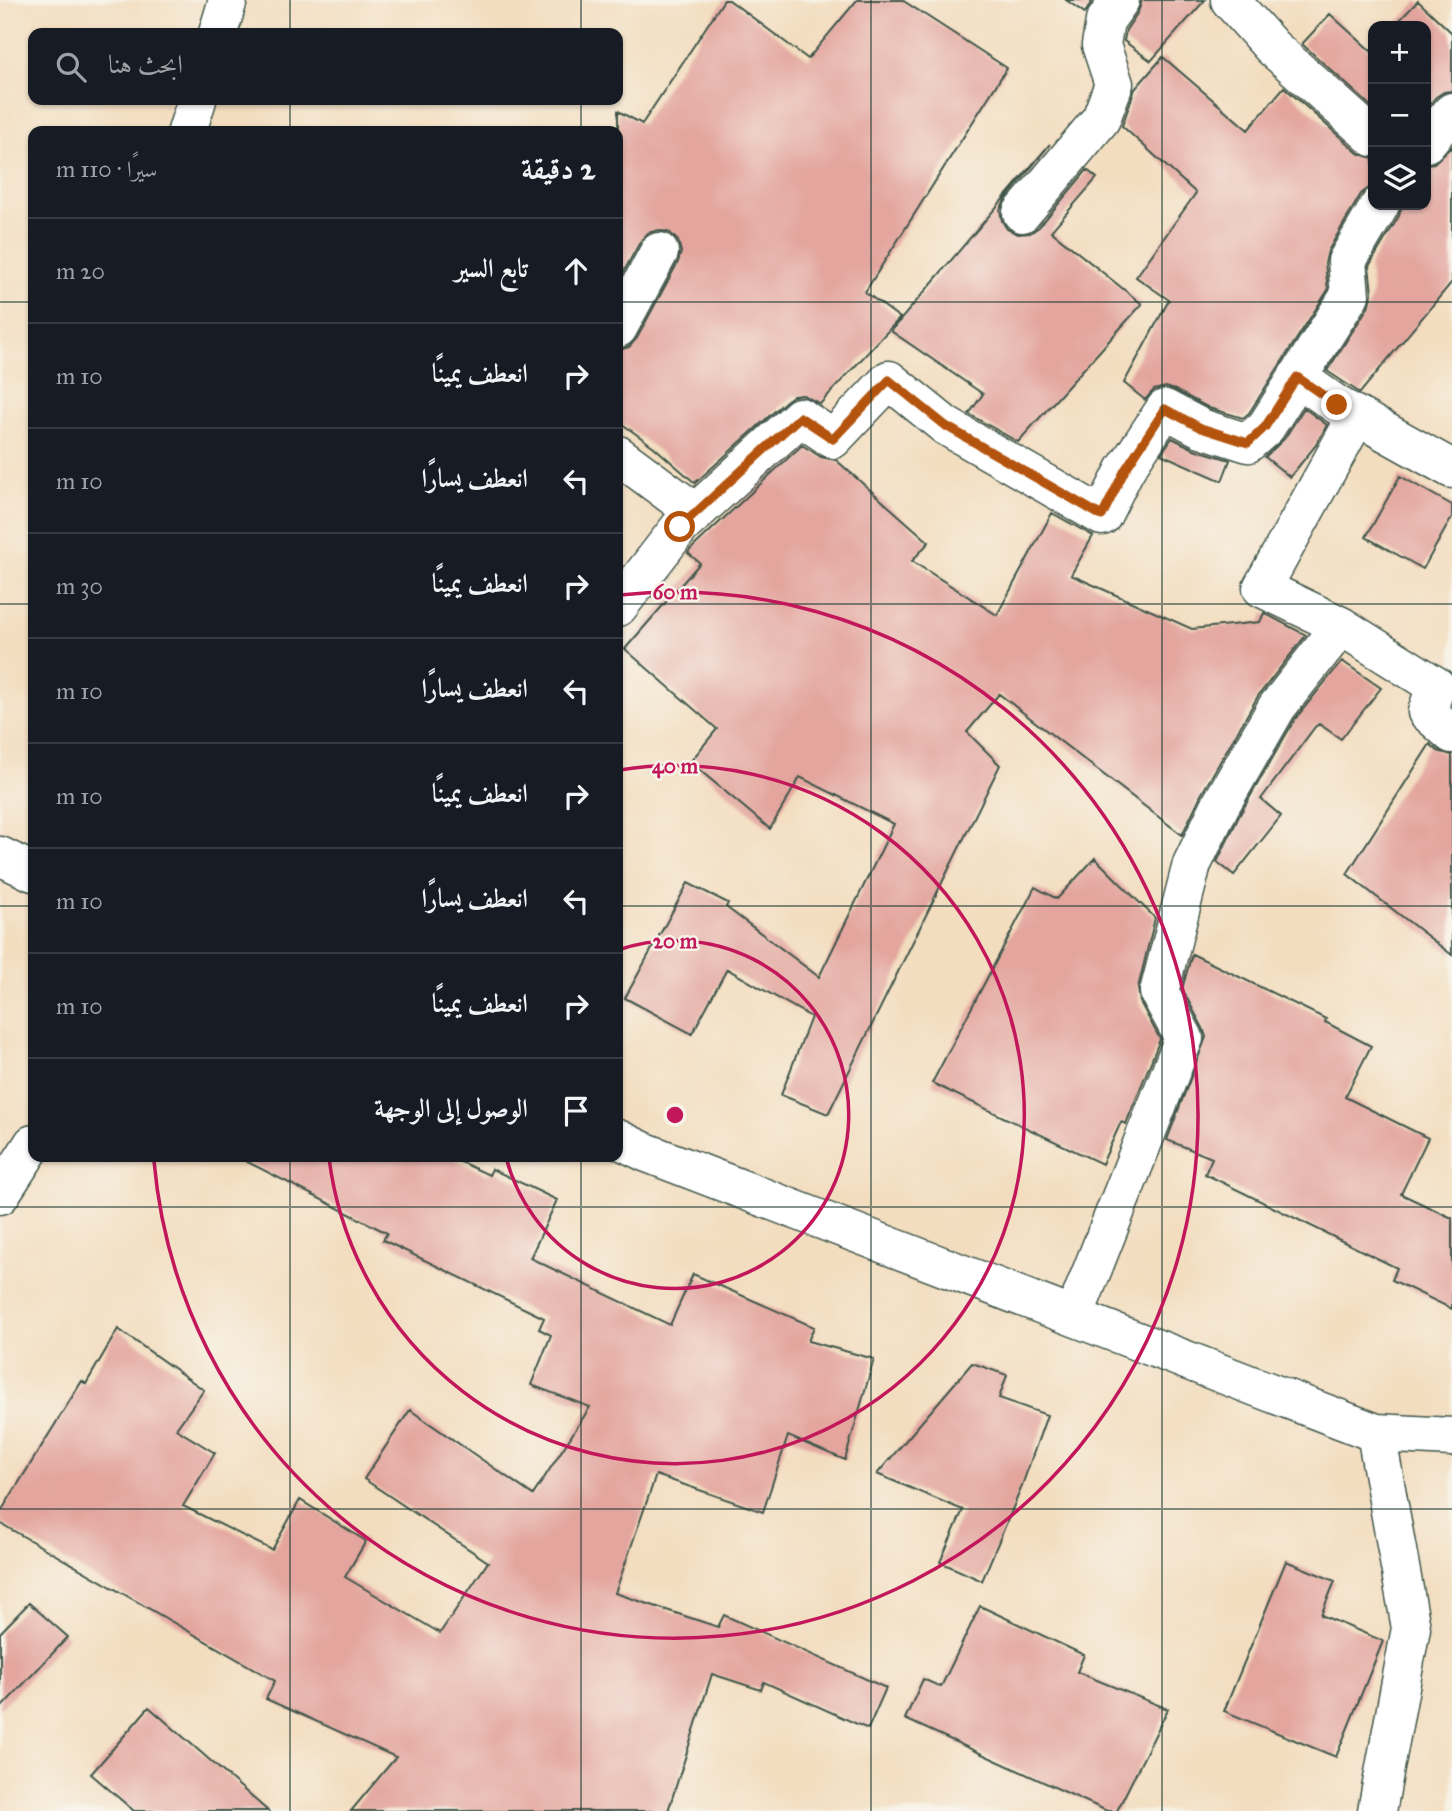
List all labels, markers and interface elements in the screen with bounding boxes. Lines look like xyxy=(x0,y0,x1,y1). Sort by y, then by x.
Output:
map controls xyxy=(1368,21,1431,210)
button: + xyxy=(1368,21,1431,84)
search box xyxy=(28,28,623,105)
icon: search xyxy=(52,48,90,86)
text: ابحث هنا xyxy=(108,48,183,80)
button: − xyxy=(1368,84,1431,147)
button: layers xyxy=(1368,147,1431,210)
text: 2 دقيقة xyxy=(521,151,595,187)
text: سيرًا · 110 m xyxy=(56,155,157,183)
text: تابع السير xyxy=(455,252,528,284)
icon: ahead xyxy=(557,252,595,290)
text: 20 m xyxy=(56,257,105,285)
text: انعطف يمينًا xyxy=(432,357,528,389)
icon: right xyxy=(557,357,595,395)
text: 10 m xyxy=(56,362,103,390)
route end xyxy=(1321,389,1352,420)
text: انعطف يسارًا xyxy=(421,462,528,494)
icon: left xyxy=(557,462,595,500)
text: 10 m xyxy=(56,467,103,495)
route start xyxy=(664,511,695,542)
text: انعطف يمينًا xyxy=(432,567,528,599)
icon: right xyxy=(557,567,595,605)
text: 30 m xyxy=(56,572,103,600)
text: 60 m xyxy=(652,579,698,605)
text: انعطف يسارًا xyxy=(421,672,528,704)
icon: left xyxy=(557,672,595,710)
text: 10 m xyxy=(56,677,103,705)
text: 40 m xyxy=(652,753,698,779)
text: انعطف يمينًا xyxy=(432,777,528,809)
icon: right xyxy=(557,777,595,815)
text: 10 m xyxy=(56,782,103,810)
text: انعطف يسارًا xyxy=(421,882,528,914)
icon: left xyxy=(557,882,595,920)
text: 10 m xyxy=(56,887,103,915)
text: 20 m xyxy=(653,928,698,954)
text: انعطف يمينًا xyxy=(432,987,528,1019)
icon: right xyxy=(557,987,595,1025)
text: 10 m xyxy=(56,992,103,1020)
text: الوصول إلى الوجهة xyxy=(374,1092,528,1124)
icon: arrive xyxy=(557,1092,595,1130)
centre of rings xyxy=(663,1103,687,1127)

